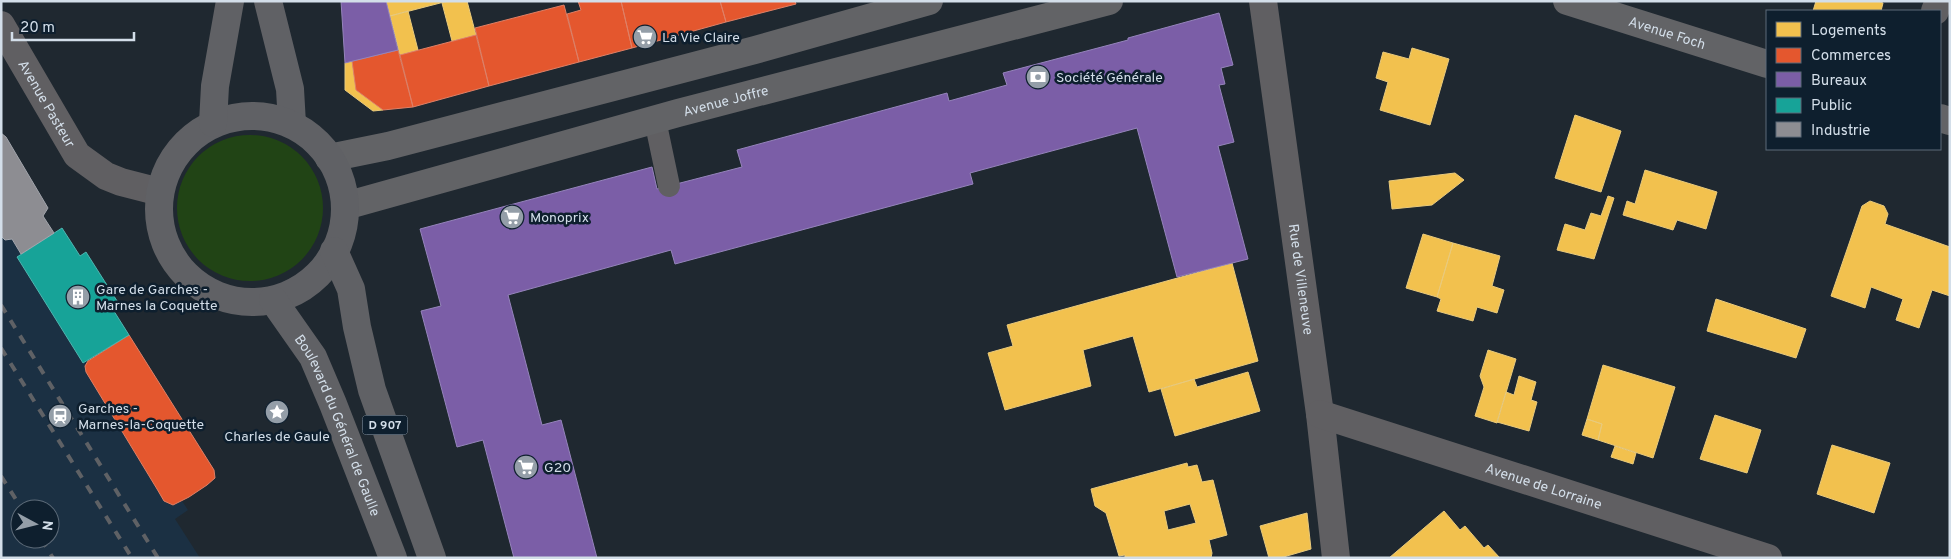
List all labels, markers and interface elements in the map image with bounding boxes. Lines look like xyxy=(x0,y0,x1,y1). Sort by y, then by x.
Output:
scale bar xyxy=(12,10,135,42)
legend xyxy=(1766,10,1941,150)
street label: Avenue Foch xyxy=(1626,14,1707,54)
text: 20 m xyxy=(20,19,55,38)
text: Logements xyxy=(1811,22,1887,41)
supermarket icon: La Vie Claire xyxy=(632,24,658,50)
place label: La Vie Claire xyxy=(662,30,740,47)
text: Commerces xyxy=(1811,47,1891,66)
street label: Avenue Pasteur xyxy=(13,57,78,152)
bank icon: Société Générale xyxy=(1025,64,1051,90)
place label: Société Générale xyxy=(1056,70,1163,87)
text: Bureaux xyxy=(1811,72,1867,91)
street label: Avenue Joffre xyxy=(681,83,771,121)
text: Public xyxy=(1811,97,1852,116)
text: Industrie xyxy=(1811,122,1870,141)
supermarket icon: Monoprix xyxy=(499,204,525,230)
place label: Monoprix xyxy=(530,210,589,227)
street label: Rue de Villeneuve xyxy=(1284,223,1316,336)
place label: Gare de Garches - Marnes la Coquette xyxy=(96,282,217,315)
building icon: Gare de Garches - Marnes la Coquette xyxy=(65,284,91,310)
street label: Boulevard du Général de Gaulle xyxy=(290,332,383,519)
place icon: Charles de Gaule xyxy=(264,399,290,425)
place label: Garches - Marnes-la-Coquette xyxy=(78,401,204,434)
station icon: Garches - Marnes-la-Coquette xyxy=(47,403,73,429)
road number: D 907 xyxy=(362,416,408,434)
place label: Charles de Gaule xyxy=(224,429,330,446)
supermarket icon: G20 xyxy=(513,454,539,480)
place label: G20 xyxy=(544,460,571,477)
street label: Avenue de Lorraine xyxy=(1483,461,1604,514)
north arrow xyxy=(10,499,60,549)
text: N xyxy=(37,519,55,531)

